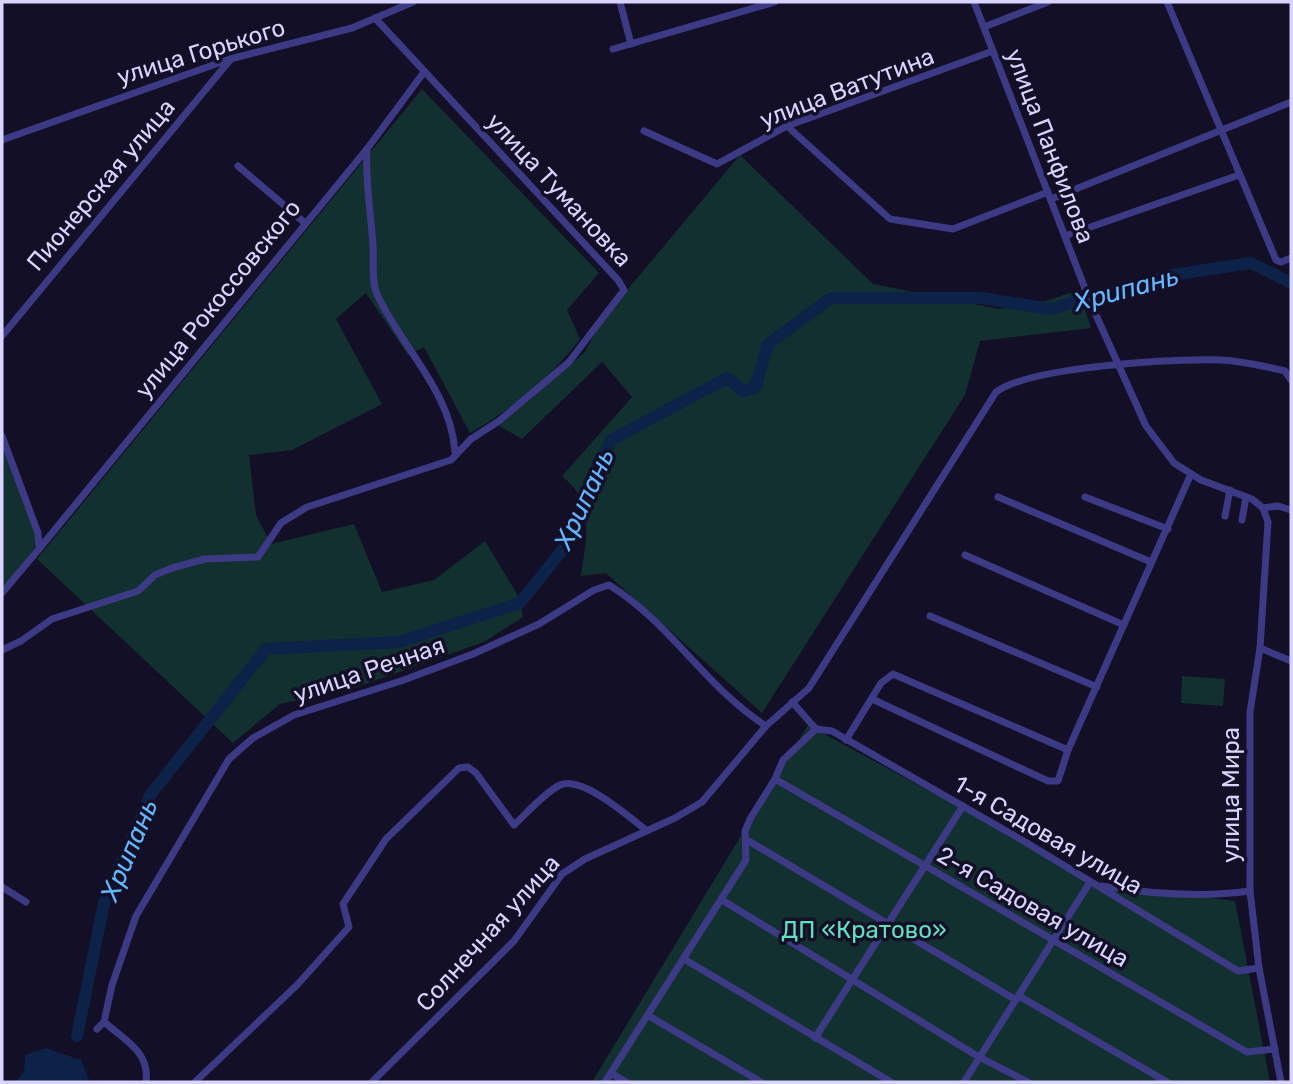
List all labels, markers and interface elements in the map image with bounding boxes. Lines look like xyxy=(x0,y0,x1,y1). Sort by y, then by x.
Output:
street label: улица Горького xyxy=(113,13,289,91)
street label: улица Ватутина xyxy=(756,42,938,134)
street label: улица Панфилова xyxy=(1000,45,1100,247)
street label: Пионерская улица xyxy=(21,94,181,276)
street label: улица Тумановка xyxy=(481,107,637,273)
street label: улица Рокоссовского xyxy=(129,194,307,404)
water label: Хрипань xyxy=(1068,261,1182,319)
water label: Хрипань xyxy=(547,444,621,556)
street label: улица Речная xyxy=(290,631,448,709)
street label: улица Мира xyxy=(1217,727,1245,863)
street label: 1-я Садовая улица xyxy=(949,770,1147,900)
water label: Хрипань xyxy=(93,795,165,907)
street label: 2-я Садовая улица xyxy=(932,841,1134,973)
street label: Солнечная улица xyxy=(410,849,566,1017)
park label: ДП «Кратово» xyxy=(781,916,947,944)

